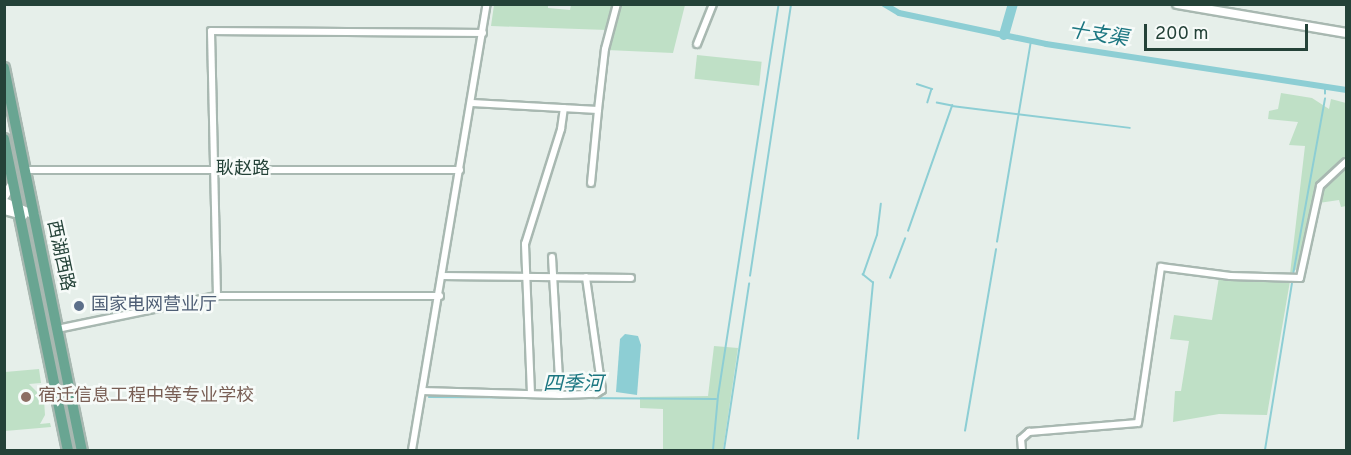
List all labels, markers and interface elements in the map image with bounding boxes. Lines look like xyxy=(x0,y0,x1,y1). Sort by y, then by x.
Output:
scale bar xyxy=(1147,12,1310,50)
water label: 十支渠 xyxy=(1066,19,1130,53)
text: 200 m xyxy=(1155,23,1208,46)
street label: 耿赵路 xyxy=(216,159,270,181)
street label: 西湖西路 xyxy=(41,219,77,293)
place label: 国家电网营业厅 xyxy=(91,295,217,317)
marker: 国家电网营业厅 xyxy=(72,299,86,313)
water label: 四季河 xyxy=(543,373,603,397)
place label: 宿迁信息工程中等专业学校 xyxy=(38,386,254,408)
marker: 宿迁信息工程中等专业学校 xyxy=(19,390,33,404)

